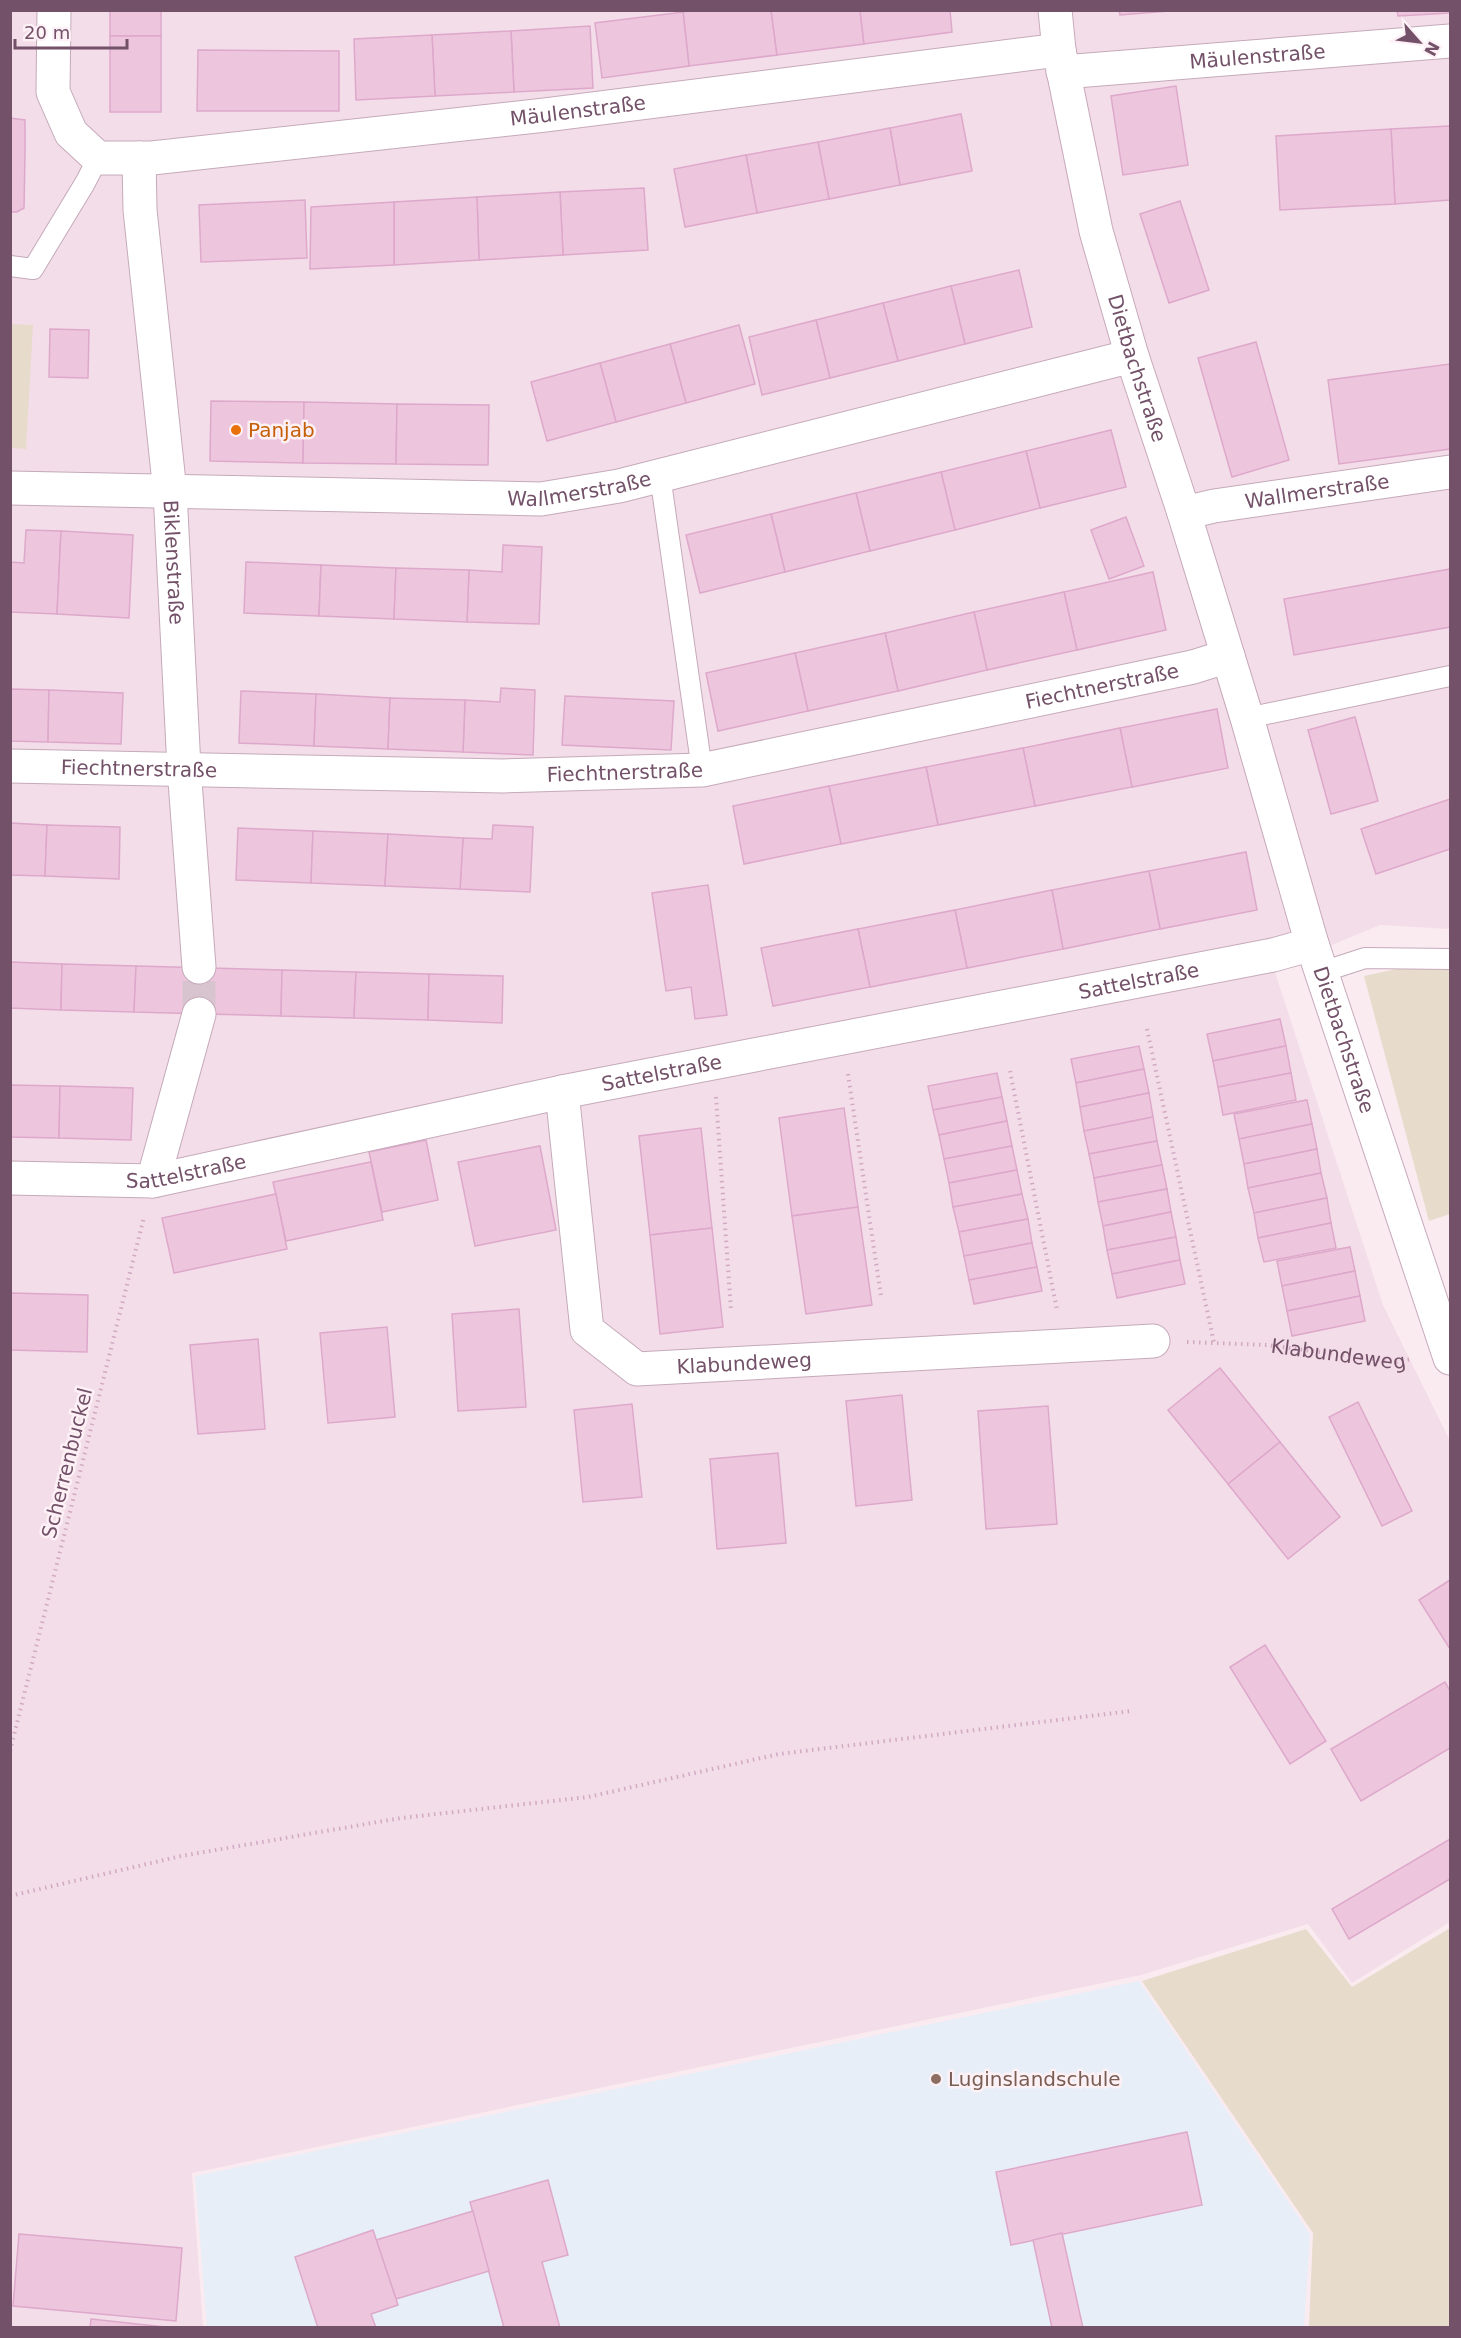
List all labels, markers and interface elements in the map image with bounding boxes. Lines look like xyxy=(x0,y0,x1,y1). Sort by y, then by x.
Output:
scale bar xyxy=(15,12,128,50)
north arrow xyxy=(1389,12,1449,72)
text: 20 m xyxy=(24,22,70,43)
text: N xyxy=(1420,38,1443,59)
street label: Mäulenstraße xyxy=(1188,39,1326,74)
street label: Mäulenstraße xyxy=(509,90,647,131)
street label: Dietbachstraße xyxy=(1103,291,1172,445)
place label: Panjab xyxy=(248,418,315,442)
marker: Panjab xyxy=(229,423,243,437)
street label: Wallmerstraße xyxy=(507,466,654,511)
street label: Wallmerstraße xyxy=(1243,469,1391,513)
street label: Biklenstraße xyxy=(158,499,189,625)
street label: Fiechtnerstraße xyxy=(1023,658,1181,714)
street label: Fiechtnerstraße xyxy=(61,755,217,782)
street label: Fiechtnerstraße xyxy=(546,758,703,787)
street label: Sattelstraße xyxy=(1077,958,1201,1004)
street label: Dietbachstraße xyxy=(1308,963,1380,1116)
street label: Sattelstraße xyxy=(599,1049,724,1096)
street label: Sattelstraße xyxy=(126,1149,248,1193)
street label: Klabundeweg xyxy=(1270,1334,1408,1374)
street label: Klabundeweg xyxy=(676,1348,812,1379)
street label: Scherrenbuckel xyxy=(37,1385,97,1541)
place label: Luginslandschule xyxy=(948,2067,1121,2091)
marker: Luginslandschule xyxy=(929,2072,943,2086)

